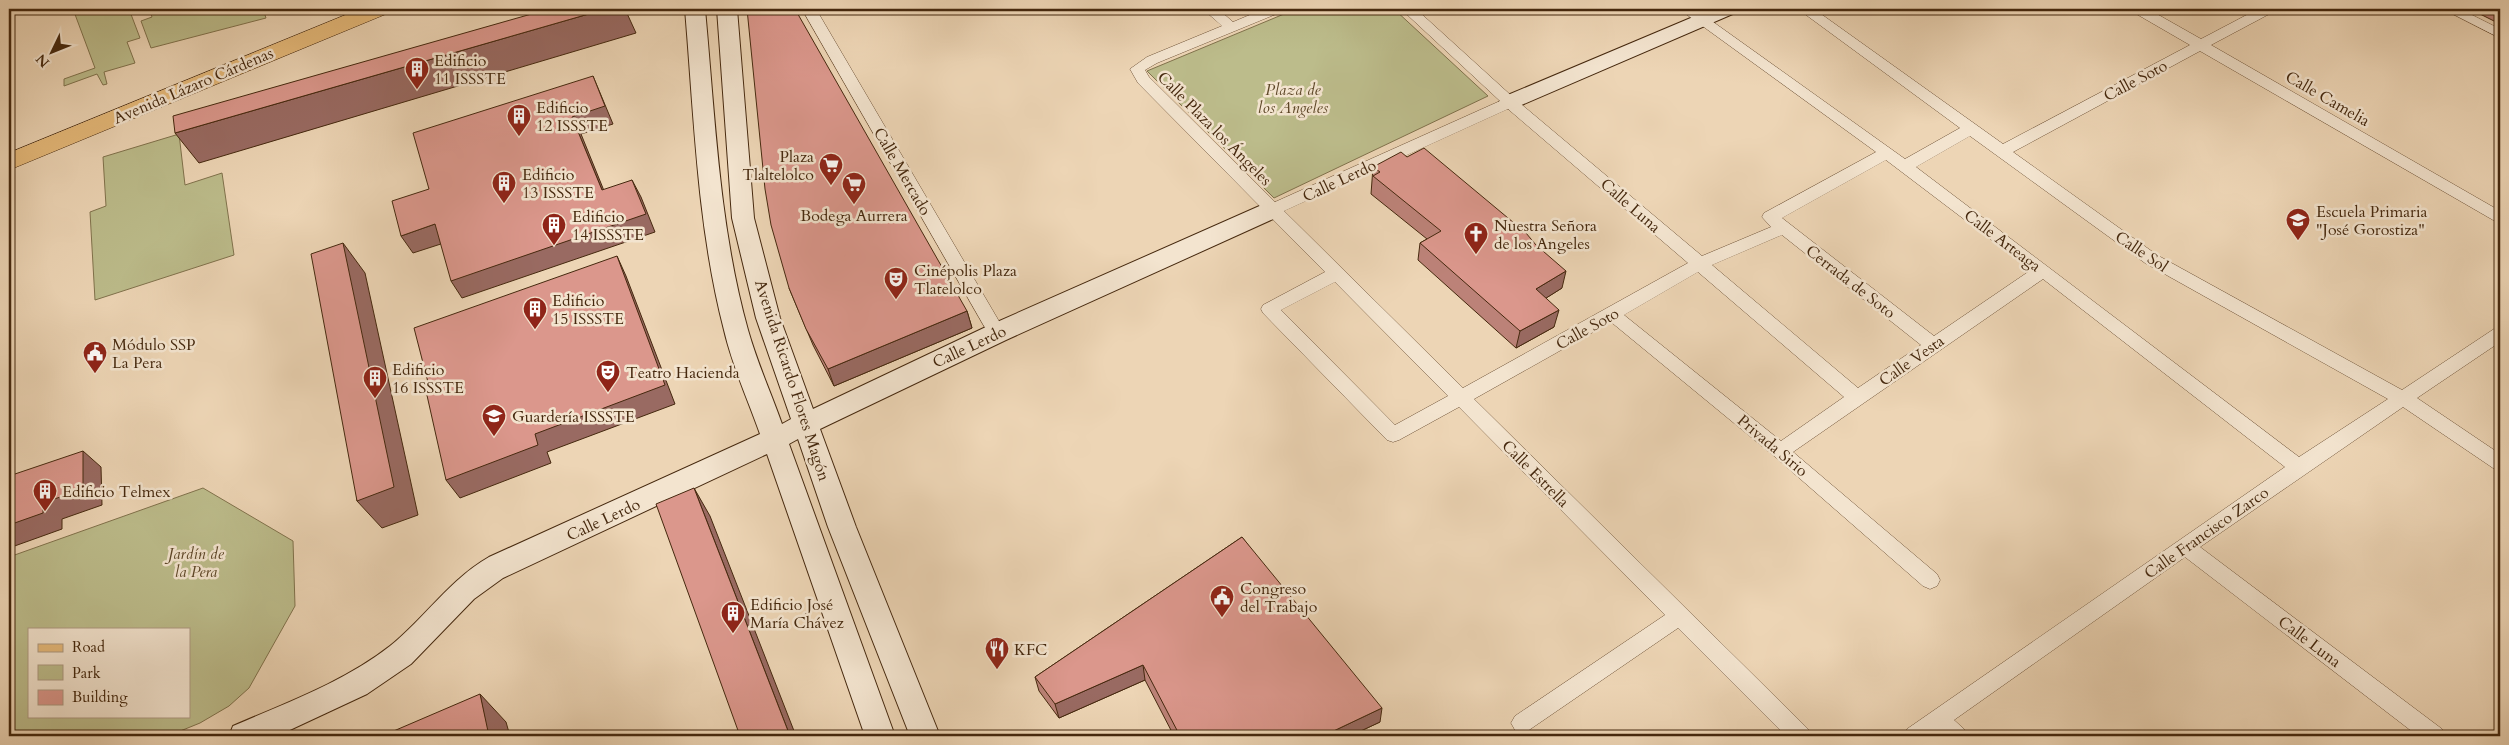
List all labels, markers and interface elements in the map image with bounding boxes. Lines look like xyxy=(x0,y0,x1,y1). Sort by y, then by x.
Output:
north arrow xyxy=(28,28,78,78)
street label: Avenida Lázaro Cárdenas xyxy=(110,42,277,130)
text: N xyxy=(32,50,54,71)
place label: Edificio 11 ISSSTE xyxy=(434,50,506,90)
street label: Calle Soto xyxy=(2100,55,2172,107)
building icon: Edificio 11 ISSSTE xyxy=(404,56,430,90)
street label: Calle Camelia xyxy=(2281,66,2374,132)
street label: Calle Plaza los Ángeles xyxy=(1152,67,1276,191)
park label: Plaza de los Angeles xyxy=(1258,79,1329,119)
place label: Edificio 12 ISSSTE xyxy=(536,97,608,137)
building icon: Edificio 12 ISSSTE xyxy=(506,103,532,137)
street label: Calle Mercado xyxy=(868,123,936,220)
place label: Plaza Tlaltelolco xyxy=(742,146,814,186)
supermarket icon: Plaza Tlaltelolco xyxy=(818,152,844,186)
street label: Calle Lerdo xyxy=(1299,154,1380,208)
place label: Edificio 13 ISSSTE xyxy=(522,164,594,204)
building icon: Edificio 13 ISSSTE xyxy=(491,170,517,204)
supermarket icon: Bodega Aurrera xyxy=(841,171,867,205)
street label: Calle Luna xyxy=(1595,173,1665,238)
place label: Escuela Primaria "José Gorostiza" xyxy=(2316,201,2427,241)
place label: Bodega Aurrera xyxy=(800,205,908,227)
street label: Calle Arteaga xyxy=(1959,205,2045,277)
place label: Edificio 14 ISSSTE xyxy=(572,206,644,246)
school or university icon: Escuela Primaria "José Gorostiza" xyxy=(2285,207,2311,241)
building icon: Edificio 14 ISSSTE xyxy=(541,212,567,246)
place label: Nuestra Señora de los Angeles xyxy=(1494,215,1597,255)
church icon: Nuestra Señora de los Angeles xyxy=(1463,221,1489,255)
street label: Calle Sol xyxy=(2111,226,2172,278)
street label: Cerrada de Soto xyxy=(1801,240,1900,324)
place label: Cinépolis Plaza Tlatelolco xyxy=(914,260,1017,300)
theatre icon: Cinépolis Plaza Tlatelolco xyxy=(883,266,909,300)
street label: Avenida Ricardo Flores Magón xyxy=(749,277,835,484)
place label: Edificio 15 ISSSTE xyxy=(552,290,624,330)
building icon: Edificio 15 ISSSTE xyxy=(522,296,548,330)
street label: Calle Soto xyxy=(1552,302,1623,355)
street label: Calle Lerdo xyxy=(929,320,1010,374)
street label: Calle Vesta xyxy=(1874,330,1949,391)
place label: Módulo SSP La Pera xyxy=(112,334,196,374)
public building icon: Módulo SSP La Pera xyxy=(82,340,108,374)
place label: Edificio 16 ISSSTE xyxy=(392,359,464,399)
theatre icon: Teatro Hacienda xyxy=(595,359,621,393)
place label: Teatro Hacienda xyxy=(626,362,740,384)
building icon: Edificio 16 ISSSTE xyxy=(362,365,388,399)
school or university icon: Guardería ISSSTE xyxy=(481,403,507,437)
place label: Guardería ISSSTE xyxy=(512,406,635,428)
street label: Privada Sirio xyxy=(1732,410,1813,482)
street label: Calle Estrella xyxy=(1497,435,1574,512)
building icon: Edificio Telmex xyxy=(32,478,58,512)
place label: Edificio Telmex xyxy=(62,481,171,503)
street label: Calle Francisco Zarco xyxy=(2140,481,2274,584)
street label: Calle Lerdo xyxy=(563,493,644,547)
park label: Jardín de la Pera xyxy=(164,543,225,583)
place label: Congreso del Trabajo xyxy=(1240,578,1318,618)
public building icon: Congreso del Trabajo xyxy=(1209,584,1235,618)
place label: Edificio José María Chávez xyxy=(750,594,844,634)
building icon: Edificio José María Chávez xyxy=(720,600,746,634)
street label: Calle Luna xyxy=(2273,611,2345,673)
legend xyxy=(28,628,190,718)
restaurant icon: KFC xyxy=(984,636,1010,670)
text: Road xyxy=(72,637,105,657)
place label: KFC xyxy=(1014,639,1047,661)
text: Park xyxy=(72,663,101,683)
text: Building xyxy=(72,687,128,707)

